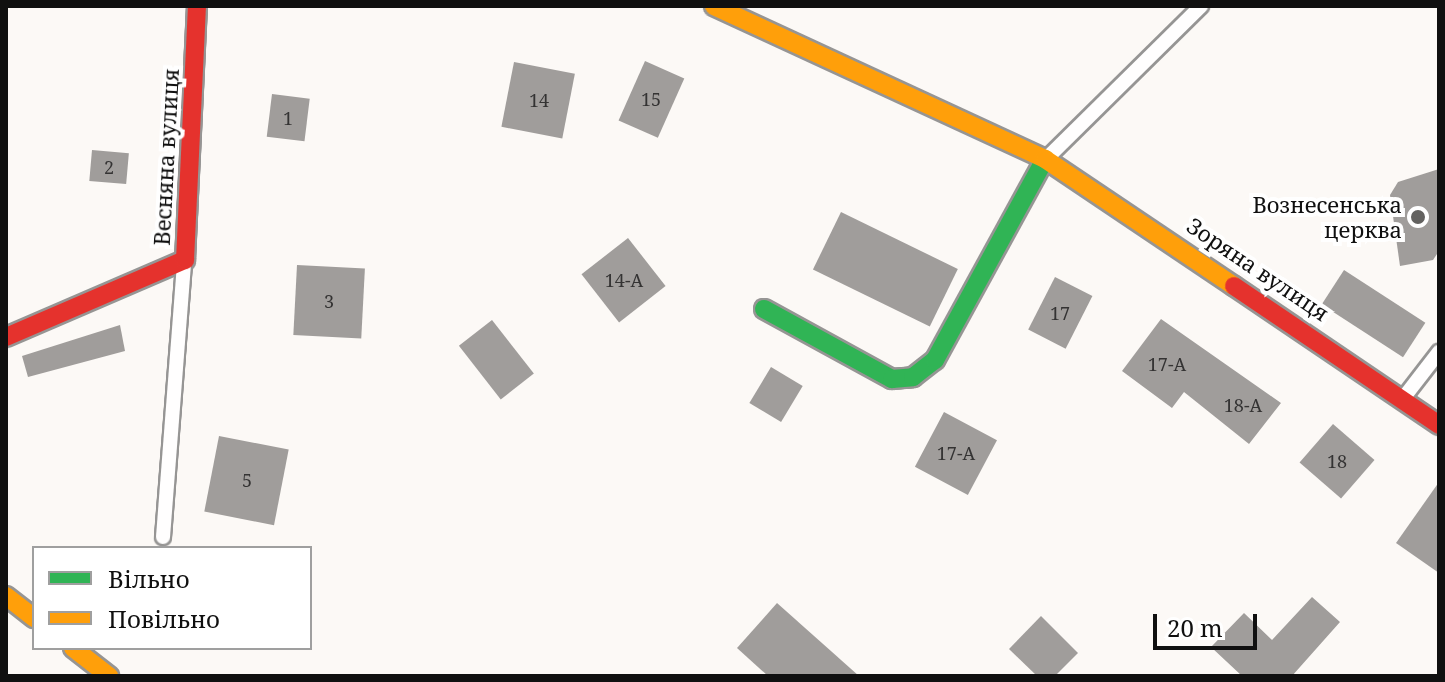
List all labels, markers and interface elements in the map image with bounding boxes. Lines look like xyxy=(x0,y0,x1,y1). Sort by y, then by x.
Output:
street label: Весняна вулиця xyxy=(148,68,184,246)
house number: 15 xyxy=(641,88,661,110)
house number: 14 xyxy=(529,89,549,111)
house number: 1 xyxy=(283,107,293,129)
house number: 2 xyxy=(104,156,114,178)
place label: Вознесенська церква xyxy=(1252,191,1402,242)
marker: Вознесенська церква xyxy=(1409,208,1427,226)
street label: Зоряна вулиця xyxy=(1182,212,1334,326)
house number: 14-А xyxy=(605,269,643,291)
house number: 3 xyxy=(324,290,334,312)
house number: 17 xyxy=(1050,302,1070,324)
house number: 17-А xyxy=(1148,353,1186,375)
house number: 18-А xyxy=(1224,394,1262,416)
house number: 17-А xyxy=(937,442,975,464)
house number: 18 xyxy=(1327,450,1347,472)
house number: 5 xyxy=(242,469,252,491)
legend xyxy=(32,546,312,650)
text: Вільно xyxy=(108,562,190,595)
scale bar xyxy=(1157,598,1261,648)
text: Повільно xyxy=(108,602,220,635)
text: 20 m xyxy=(1167,611,1223,644)

